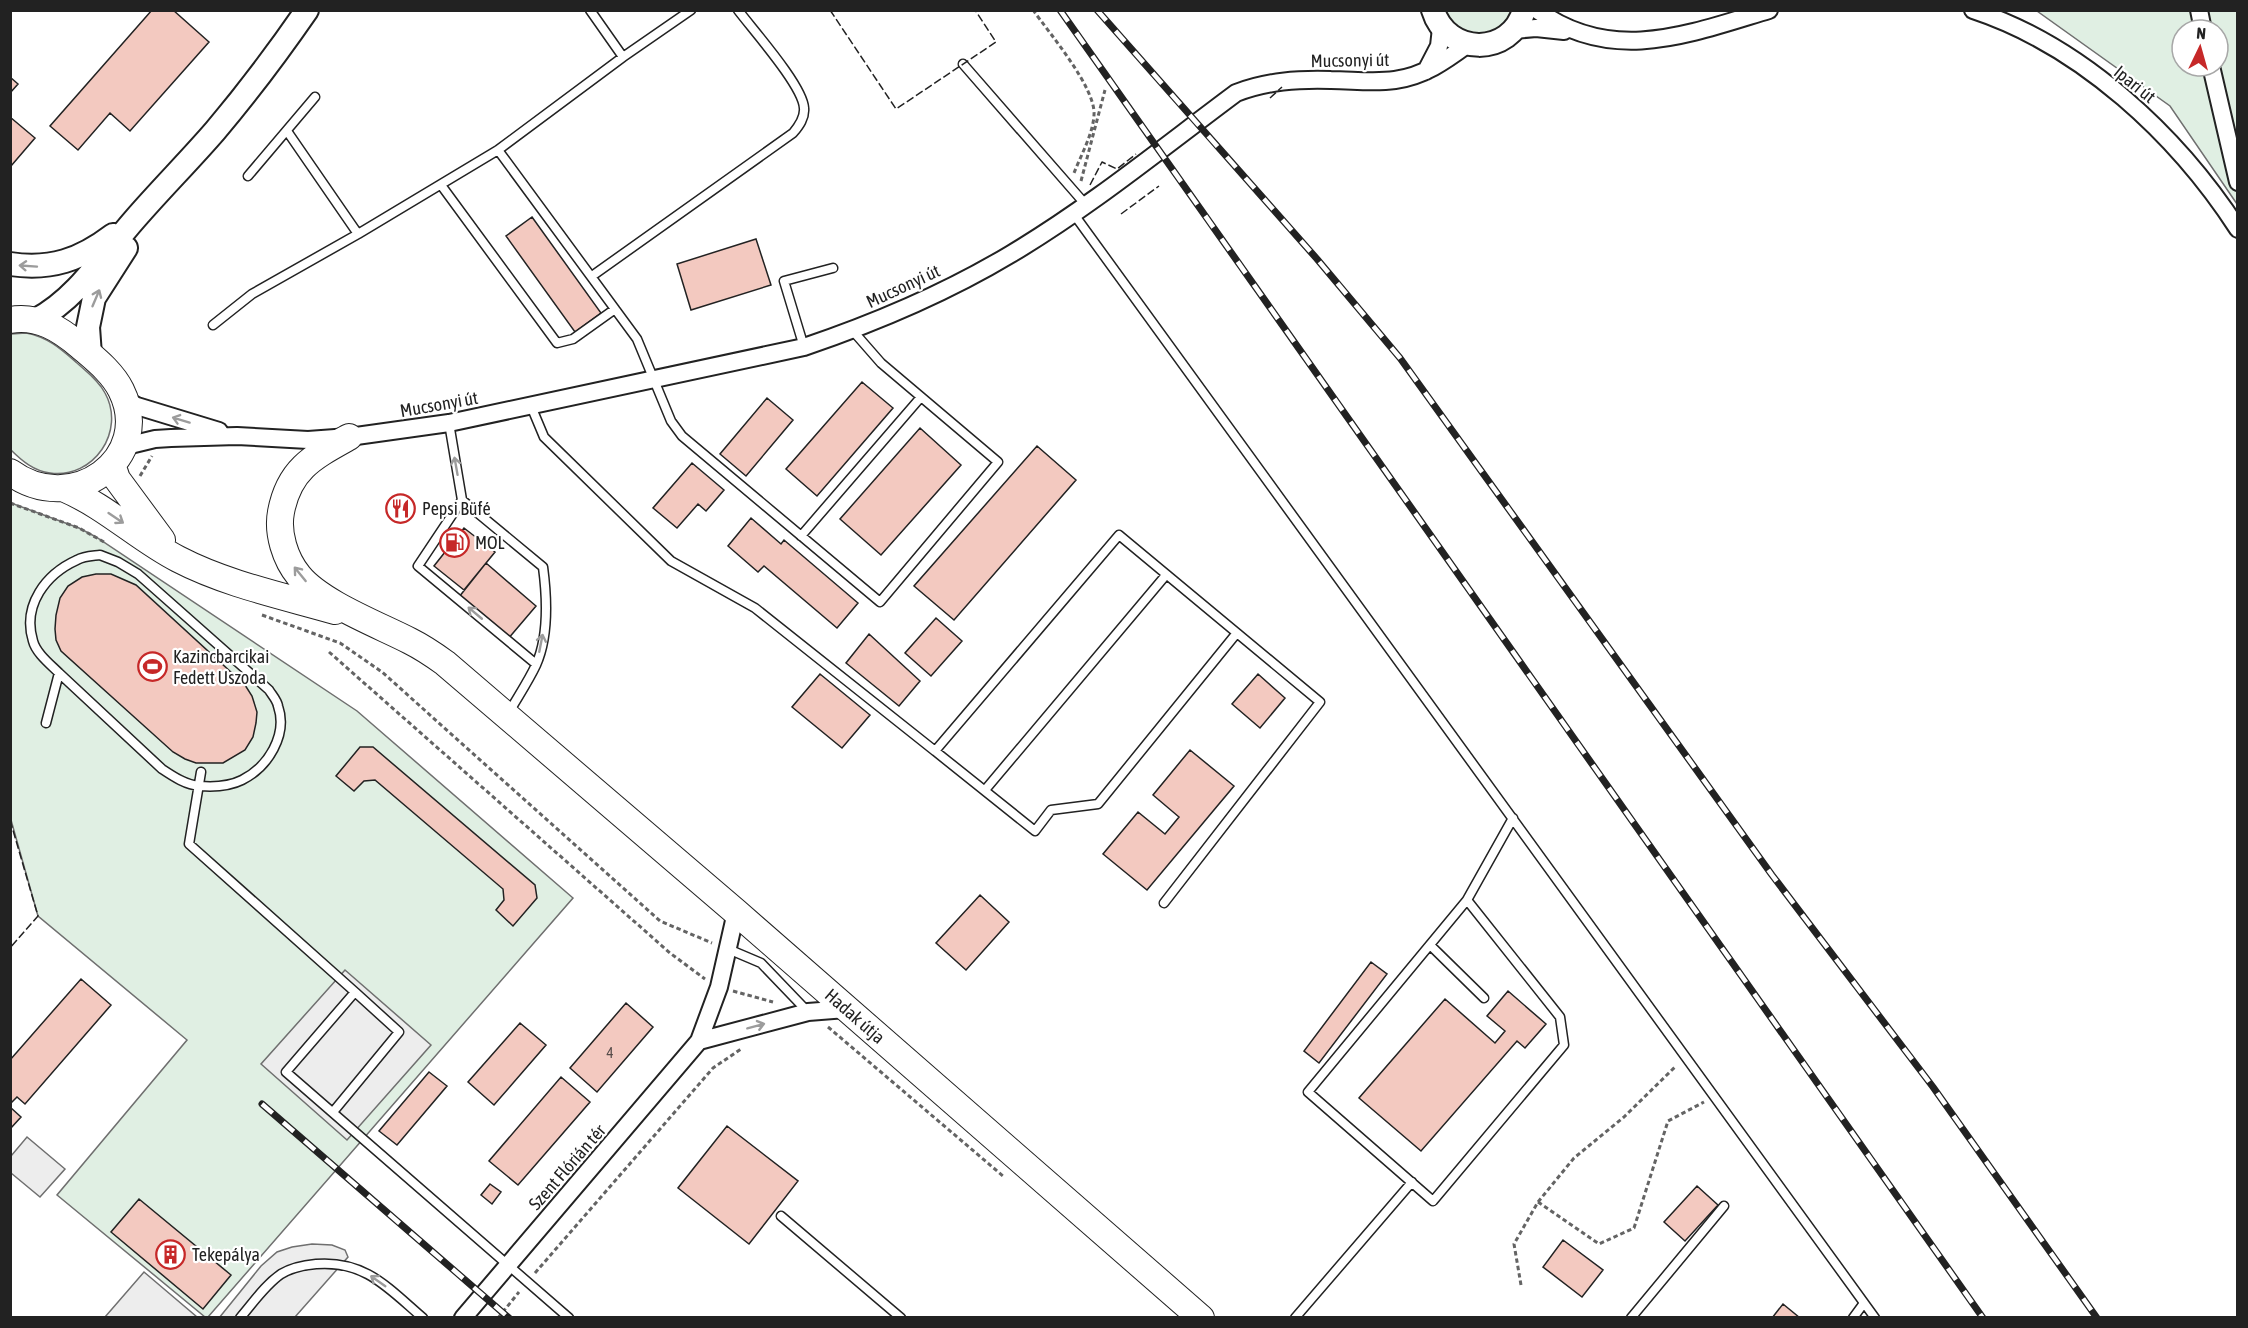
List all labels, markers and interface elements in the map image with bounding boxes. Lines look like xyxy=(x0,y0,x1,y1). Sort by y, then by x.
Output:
north arrow xyxy=(2170,18,2230,78)
text: N xyxy=(2196,24,2207,42)
street label: Mucsonyi út xyxy=(1310,49,1390,71)
street label: Ipari út xyxy=(2110,61,2160,107)
one-way arrow xyxy=(18,260,38,271)
street label: Mucsonyi út xyxy=(863,260,943,312)
one-way arrow xyxy=(91,289,102,307)
street label: Mucsonyi út xyxy=(398,387,480,421)
one-way arrow xyxy=(172,414,191,425)
one-way arrow xyxy=(451,457,462,476)
restaurant icon: Pepsi Büfé xyxy=(385,492,417,524)
place label: Pepsi Büfé xyxy=(422,498,491,519)
one-way arrow xyxy=(107,512,124,524)
fuel station icon: MOL xyxy=(438,526,470,558)
place label: MOL xyxy=(475,532,505,553)
one-way arrow xyxy=(293,566,306,582)
one-way arrow xyxy=(468,606,483,620)
one-way arrow xyxy=(536,634,547,653)
place label: Kazincbarcikai Fedett Uszoda xyxy=(173,646,269,688)
sports icon: Kazincbarcikai Fedett Uszoda xyxy=(136,650,168,682)
street label: Hadak útja xyxy=(821,984,889,1048)
one-way arrow xyxy=(746,1020,765,1031)
house number: 4 xyxy=(606,1044,614,1061)
street label: Szent Flórián tér xyxy=(524,1120,610,1214)
building icon: Tekepálya xyxy=(155,1238,187,1270)
place label: Tekepálya xyxy=(192,1244,260,1265)
one-way arrow xyxy=(370,1275,387,1287)

